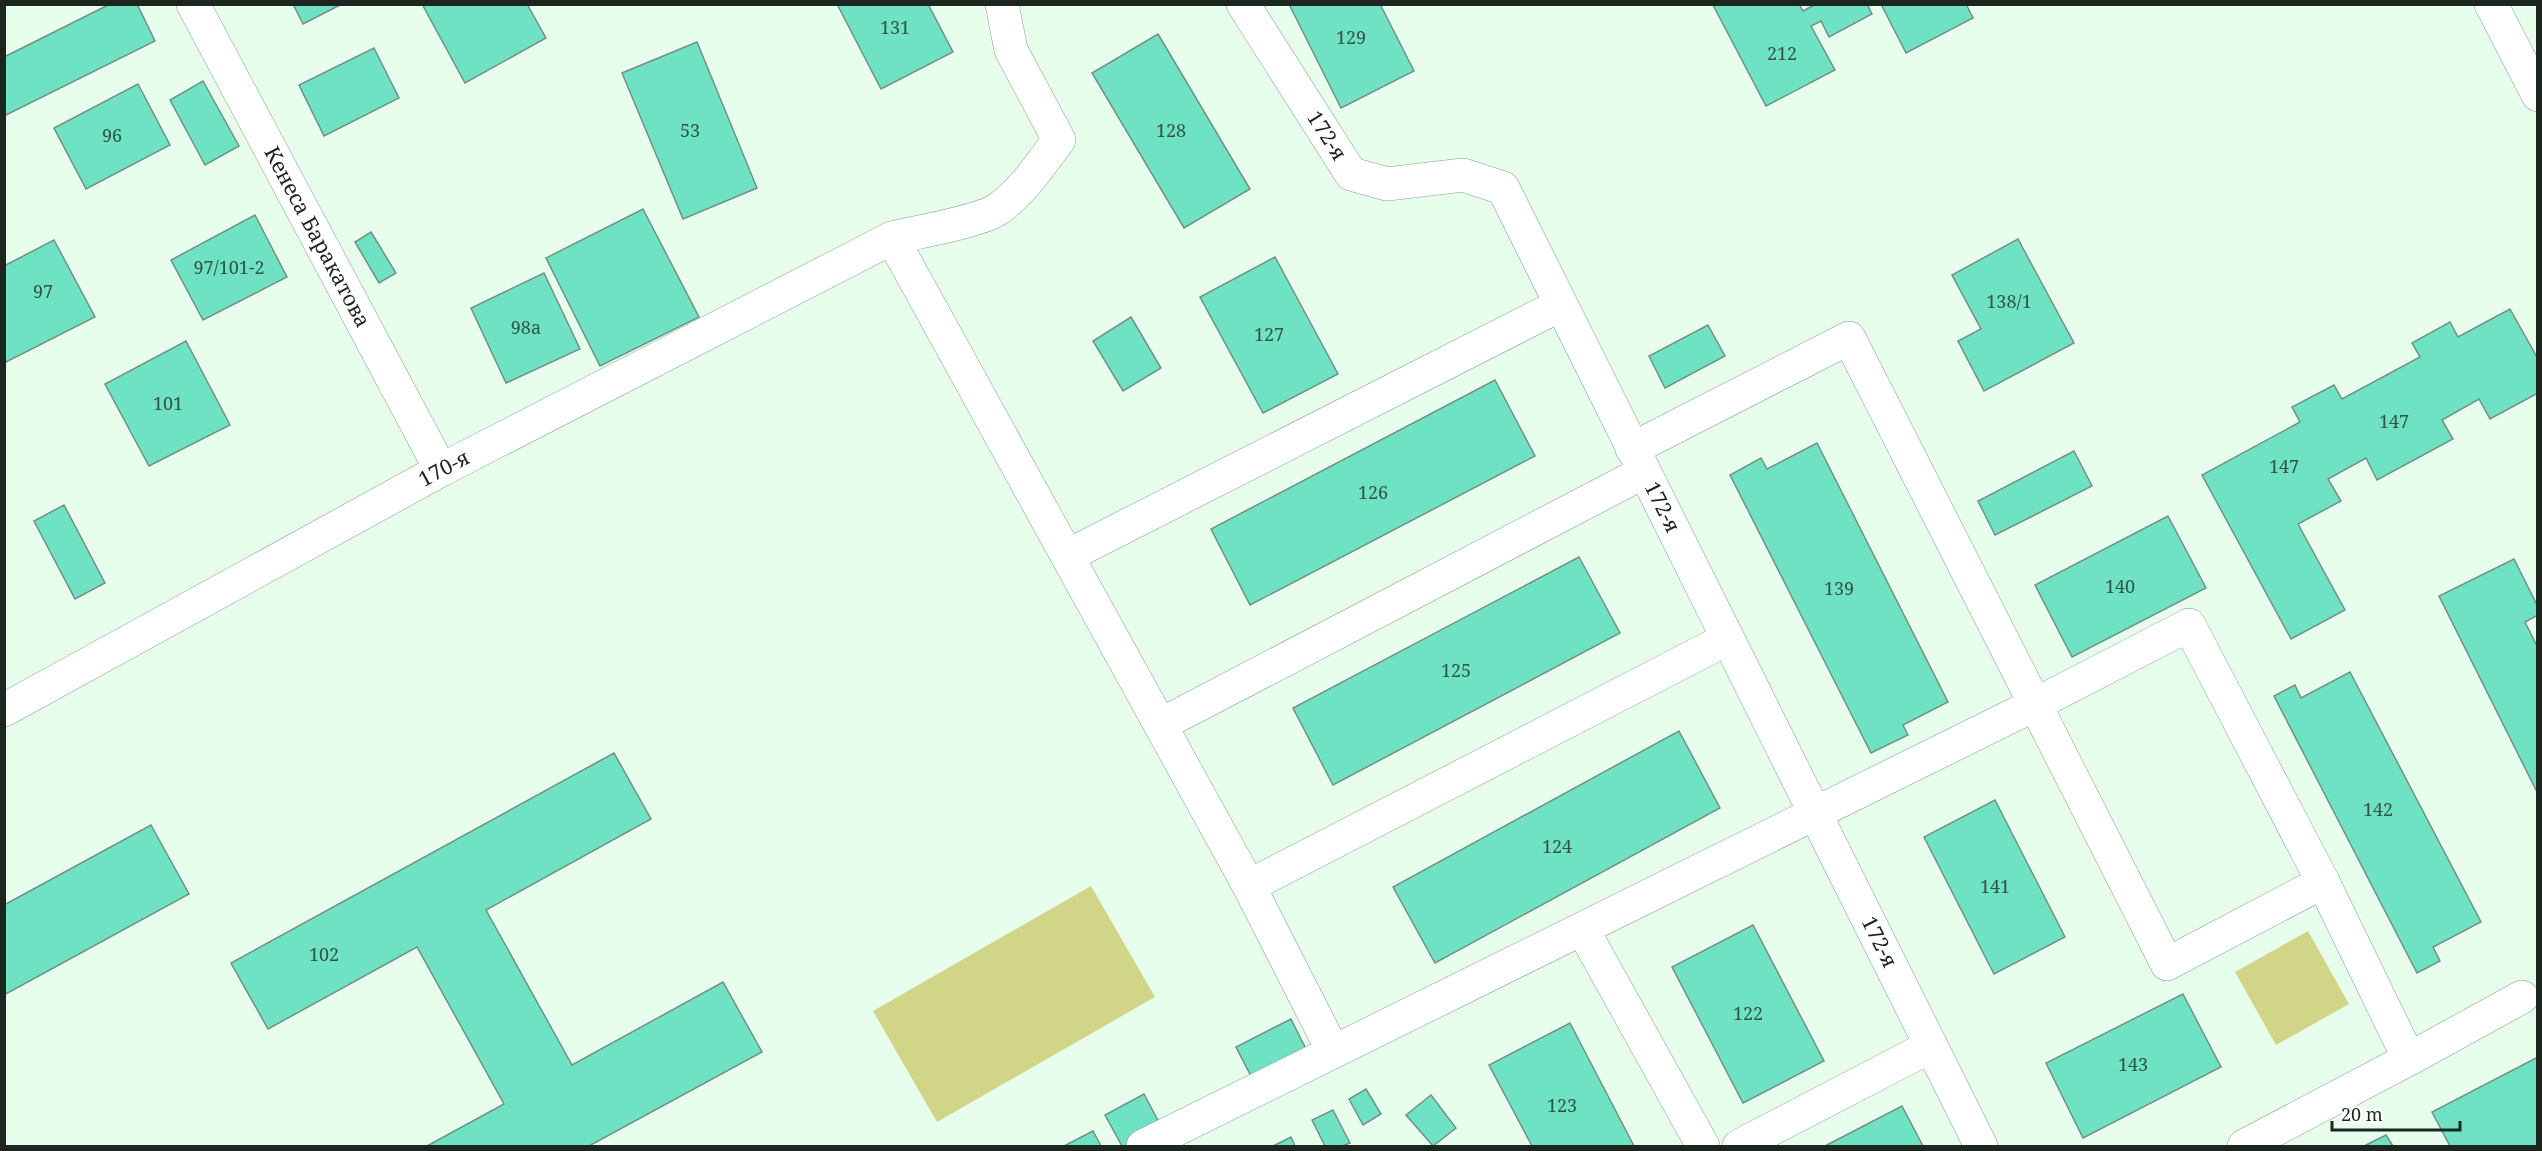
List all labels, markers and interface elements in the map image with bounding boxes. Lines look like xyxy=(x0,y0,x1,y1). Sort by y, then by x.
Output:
house number: 131 xyxy=(880,15,910,39)
house number: 129 xyxy=(1336,25,1366,49)
house number: 212 xyxy=(1767,41,1797,65)
street label: 172-я xyxy=(1301,105,1354,165)
house number: 53 xyxy=(680,118,700,142)
house number: 128 xyxy=(1156,118,1186,142)
house number: 96 xyxy=(102,123,122,147)
street label: Кенеса Баракатова xyxy=(258,141,377,332)
house number: 97/101-2 xyxy=(193,255,265,279)
house number: 97 xyxy=(33,279,53,303)
house number: 138/1 xyxy=(1986,289,2032,313)
house number: 98а xyxy=(511,315,541,339)
house number: 127 xyxy=(1254,322,1284,346)
house number: 101 xyxy=(153,391,183,415)
house number: 147 xyxy=(2379,409,2409,433)
street label: 170-я xyxy=(413,443,474,493)
house number: 147 xyxy=(2269,454,2299,478)
street label: 172-я xyxy=(1639,476,1688,537)
house number: 126 xyxy=(1358,480,1388,504)
house number: 140 xyxy=(2105,574,2135,598)
house number: 139 xyxy=(1824,576,1854,600)
house number: 125 xyxy=(1441,658,1471,682)
house number: 142 xyxy=(2363,797,2393,821)
house number: 124 xyxy=(1542,834,1572,858)
house number: 141 xyxy=(1980,874,2010,898)
street label: 172-я xyxy=(1856,911,1905,972)
house number: 102 xyxy=(309,942,339,966)
house number: 122 xyxy=(1733,1001,1763,1025)
house number: 143 xyxy=(2118,1052,2148,1076)
house number: 123 xyxy=(1547,1093,1577,1117)
scale bar xyxy=(2332,1094,2460,1132)
text: 20 m xyxy=(2341,1102,2383,1126)

